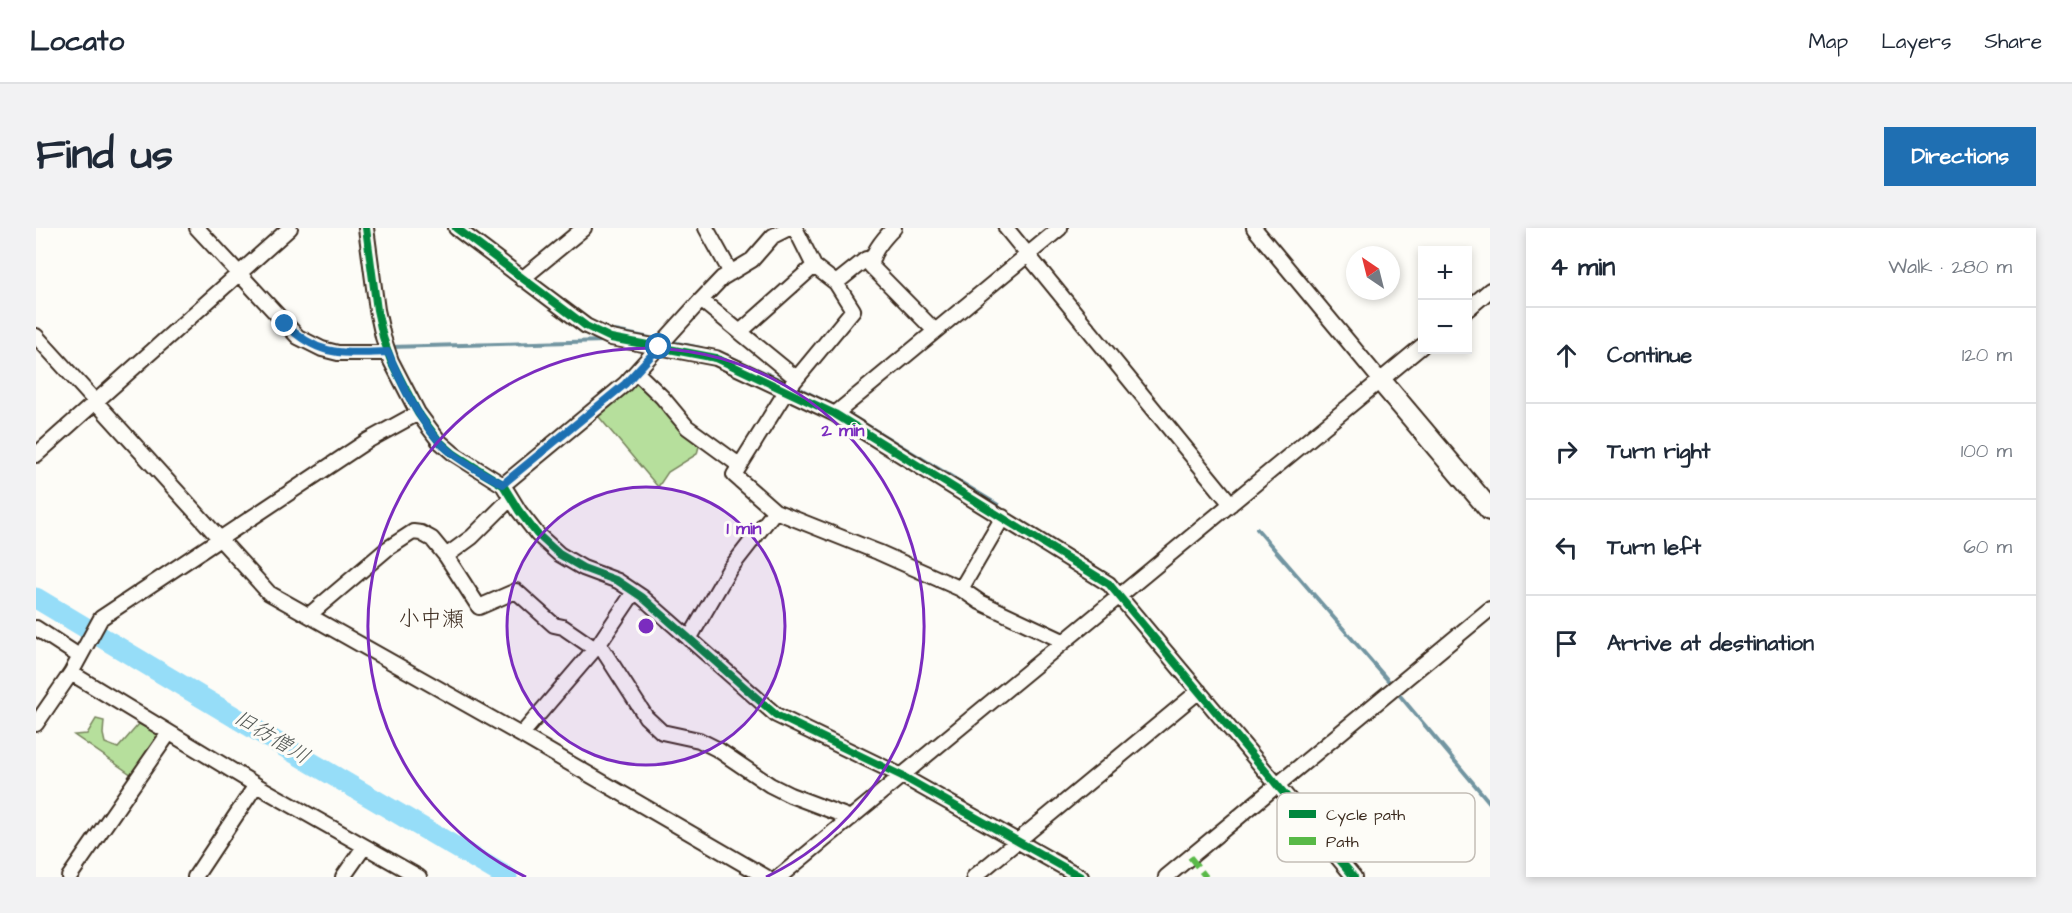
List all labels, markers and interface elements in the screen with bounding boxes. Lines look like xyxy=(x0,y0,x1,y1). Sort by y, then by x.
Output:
text: Locato xyxy=(30,22,124,61)
text: Map xyxy=(1808,27,1848,56)
text: Layers xyxy=(1881,27,1951,56)
text: Share xyxy=(1984,27,2042,56)
text: Find us xyxy=(36,127,173,185)
button: Directions xyxy=(1884,127,2036,186)
north arrow xyxy=(1346,246,1400,300)
map controls xyxy=(1418,246,1472,354)
button: + xyxy=(1418,246,1472,300)
text: 4 min xyxy=(1550,249,1615,285)
text: Walk · 280 m xyxy=(1888,253,2012,281)
button: − xyxy=(1418,300,1472,354)
route end xyxy=(271,310,297,336)
route start xyxy=(645,333,671,359)
icon: ahead xyxy=(1550,339,1583,372)
text: Continue xyxy=(1607,340,1692,371)
text: 120 m xyxy=(1962,341,2012,369)
text: 2 min xyxy=(820,418,865,443)
icon: right xyxy=(1550,435,1583,468)
text: Turn right xyxy=(1607,436,1710,467)
text: 100 m xyxy=(1961,437,2012,465)
text: 1 min xyxy=(726,516,762,541)
icon: left xyxy=(1550,531,1583,564)
text: Turn left xyxy=(1607,532,1701,563)
text: 60 m xyxy=(1963,533,2012,561)
district label: 小中瀬 xyxy=(398,604,464,635)
centre of rings xyxy=(636,616,656,636)
icon: arrive xyxy=(1550,627,1583,660)
text: Arrive at destination xyxy=(1607,628,1814,659)
water label: 旧彷僧川 xyxy=(229,703,315,771)
legend xyxy=(1277,793,1475,862)
text: Cycle path xyxy=(1326,804,1405,827)
text: Path xyxy=(1326,831,1359,853)

